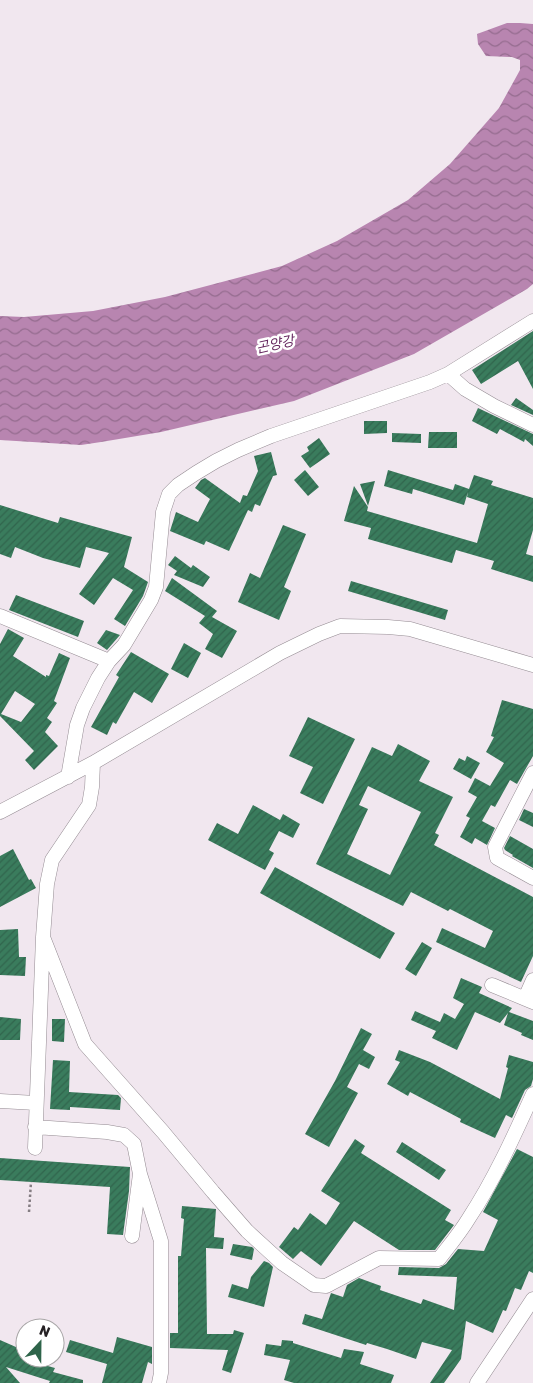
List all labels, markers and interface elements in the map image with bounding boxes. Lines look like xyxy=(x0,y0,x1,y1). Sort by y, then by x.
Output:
water label: 곤양강 xyxy=(254,332,298,357)
north arrow xyxy=(15,1318,65,1368)
text: N xyxy=(37,1322,53,1341)

